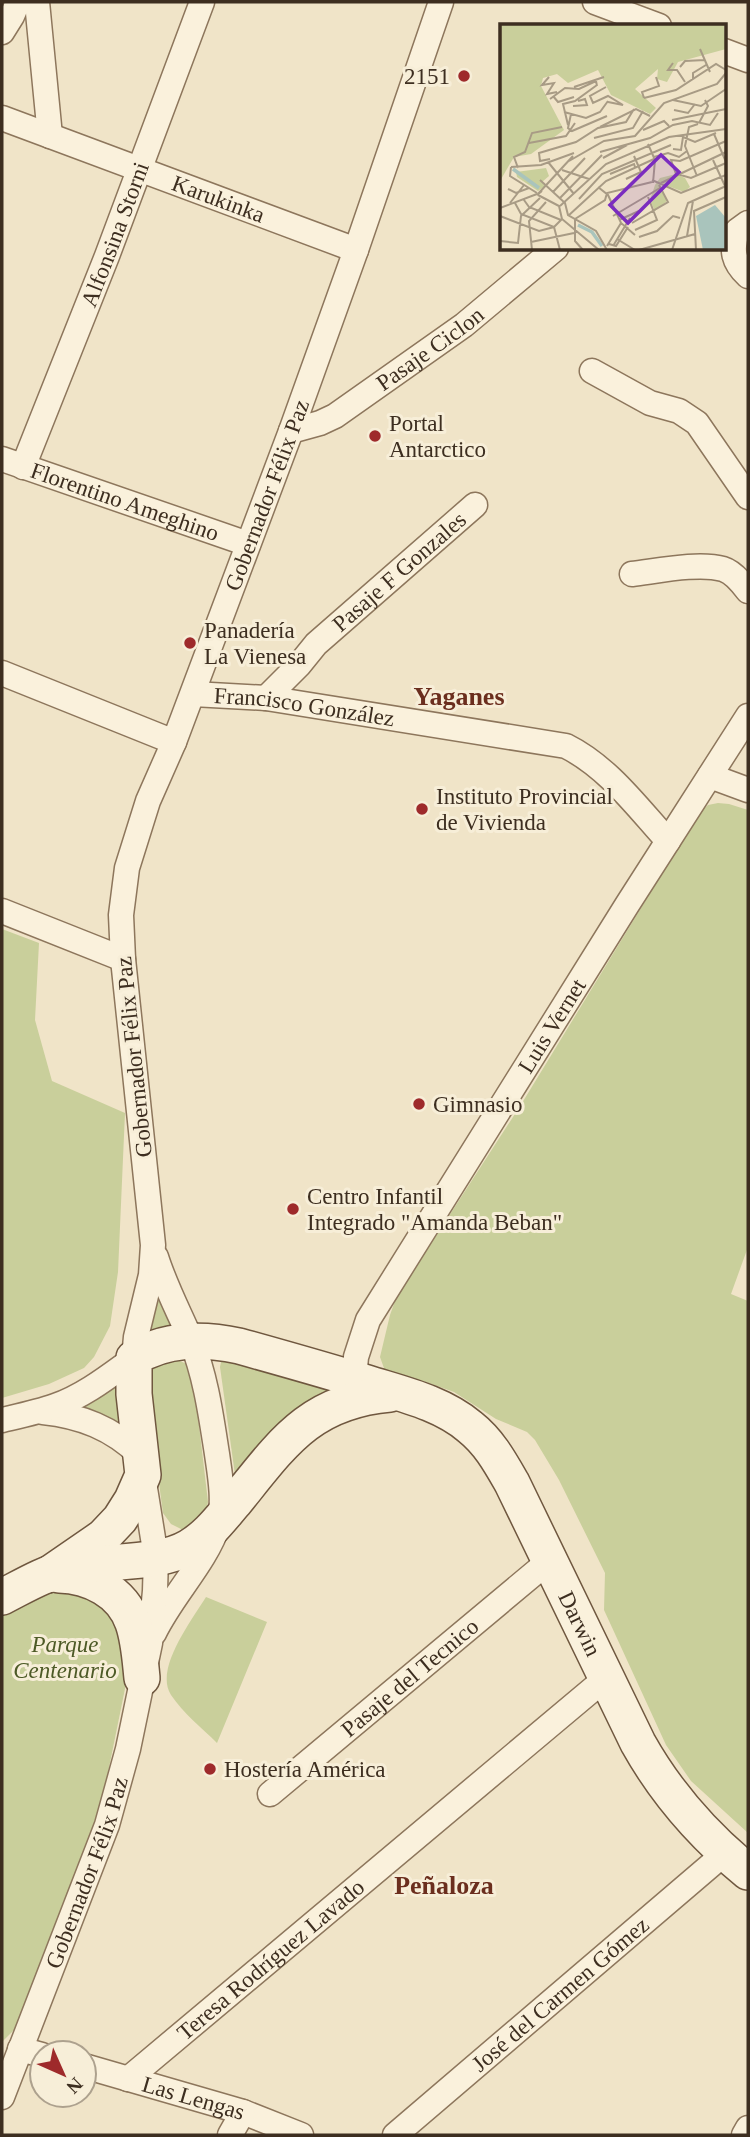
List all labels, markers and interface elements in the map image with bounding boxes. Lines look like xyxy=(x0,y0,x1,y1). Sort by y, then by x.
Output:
inset map xyxy=(500,24,726,250)
place label: 2151 xyxy=(404,64,450,89)
marker: 2151 xyxy=(456,68,472,84)
street label: Alfonsina Storni xyxy=(76,159,153,310)
street label: Karukinka xyxy=(169,170,268,227)
street label: Pasaje Ciclon xyxy=(371,301,489,395)
street label: Gobernador Félix Paz xyxy=(220,396,314,594)
place label: Portal Antarctico xyxy=(389,411,486,462)
marker: Portal Antarctico xyxy=(367,428,383,444)
street label: Florentino Ameghino xyxy=(27,457,222,546)
street label: Pasaje F Gonzales xyxy=(327,506,471,636)
place label: Panadería La Vienesa xyxy=(204,618,306,669)
marker: Panadería La Vienesa xyxy=(182,635,198,651)
district label: Yaganes xyxy=(413,682,505,711)
street label: Francisco González xyxy=(213,683,396,731)
place label: Instituto Provincial de Vivienda xyxy=(436,784,613,835)
marker: Instituto Provincial de Vivienda xyxy=(414,801,430,817)
street label: Gobernador Félix Paz xyxy=(111,955,157,1159)
street label: Luis Vernet xyxy=(513,973,591,1077)
place label: Gimnasio xyxy=(433,1092,522,1117)
marker: Gimnasio xyxy=(411,1096,427,1112)
place label: Centro Infantil Integrado "Amanda Beban" xyxy=(307,1184,562,1235)
marker: Centro Infantil Integrado "Amanda Beban" xyxy=(285,1201,301,1217)
street label: Darwin xyxy=(554,1587,607,1660)
street label: Pasaje del Tecnico xyxy=(336,1613,483,1742)
park label: Parque Centenario xyxy=(13,1632,117,1683)
place label: Hostería América xyxy=(224,1757,386,1782)
marker: Hostería América xyxy=(202,1761,218,1777)
street label: Gobernador Félix Paz xyxy=(40,1774,132,1972)
district label: Peñaloza xyxy=(394,1871,494,1900)
street label: Teresa Rodríguez Lavado xyxy=(172,1874,369,2045)
street label: José del Carmen Gómez xyxy=(467,1912,653,2076)
north arrow xyxy=(28,2039,98,2109)
street label: Las Lengas xyxy=(139,2071,248,2124)
text: N xyxy=(62,2073,87,2098)

